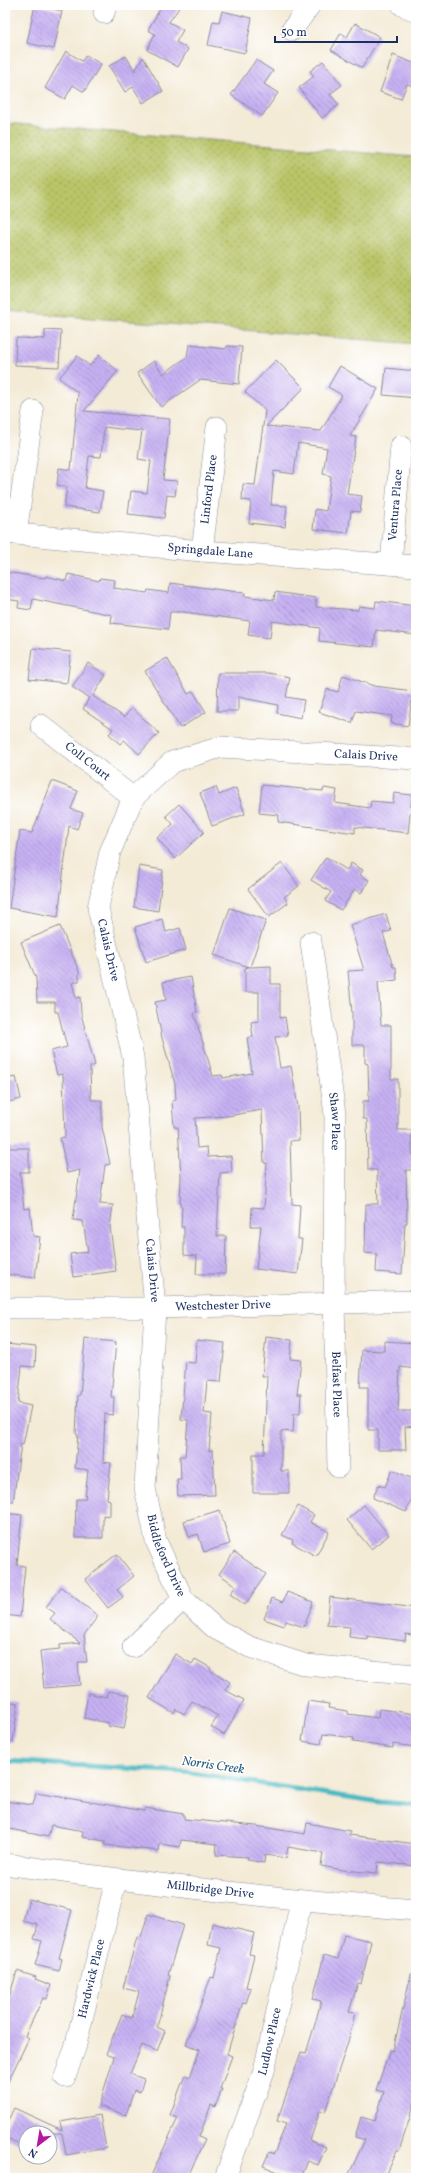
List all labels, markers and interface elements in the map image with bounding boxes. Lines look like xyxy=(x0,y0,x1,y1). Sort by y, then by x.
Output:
scale bar xyxy=(275,18,397,44)
text: 50 m xyxy=(281,25,307,41)
street label: Linford Place xyxy=(197,454,222,525)
street label: Ventura Place xyxy=(385,468,407,542)
street label: Springdale Lane xyxy=(167,540,254,563)
street label: Coll Court xyxy=(61,739,113,785)
street label: Calais Drive xyxy=(334,746,399,766)
street label: Calais Drive xyxy=(93,917,123,983)
street label: Shaw Place xyxy=(324,1091,343,1151)
street label: Calais Drive xyxy=(141,1238,162,1303)
street label: Westchester Drive xyxy=(175,1297,271,1315)
street label: Belfast Place xyxy=(327,1351,345,1418)
street label: Biddleford Drive xyxy=(143,1513,189,1600)
water label: Norris Creek xyxy=(181,1753,245,1779)
street label: Millbridge Drive xyxy=(166,1877,255,1903)
street label: Hardwick Place xyxy=(74,1937,109,2020)
street label: Ludlow Place xyxy=(255,2006,286,2078)
north arrow xyxy=(18,2125,58,2165)
text: N xyxy=(26,2144,41,2161)

